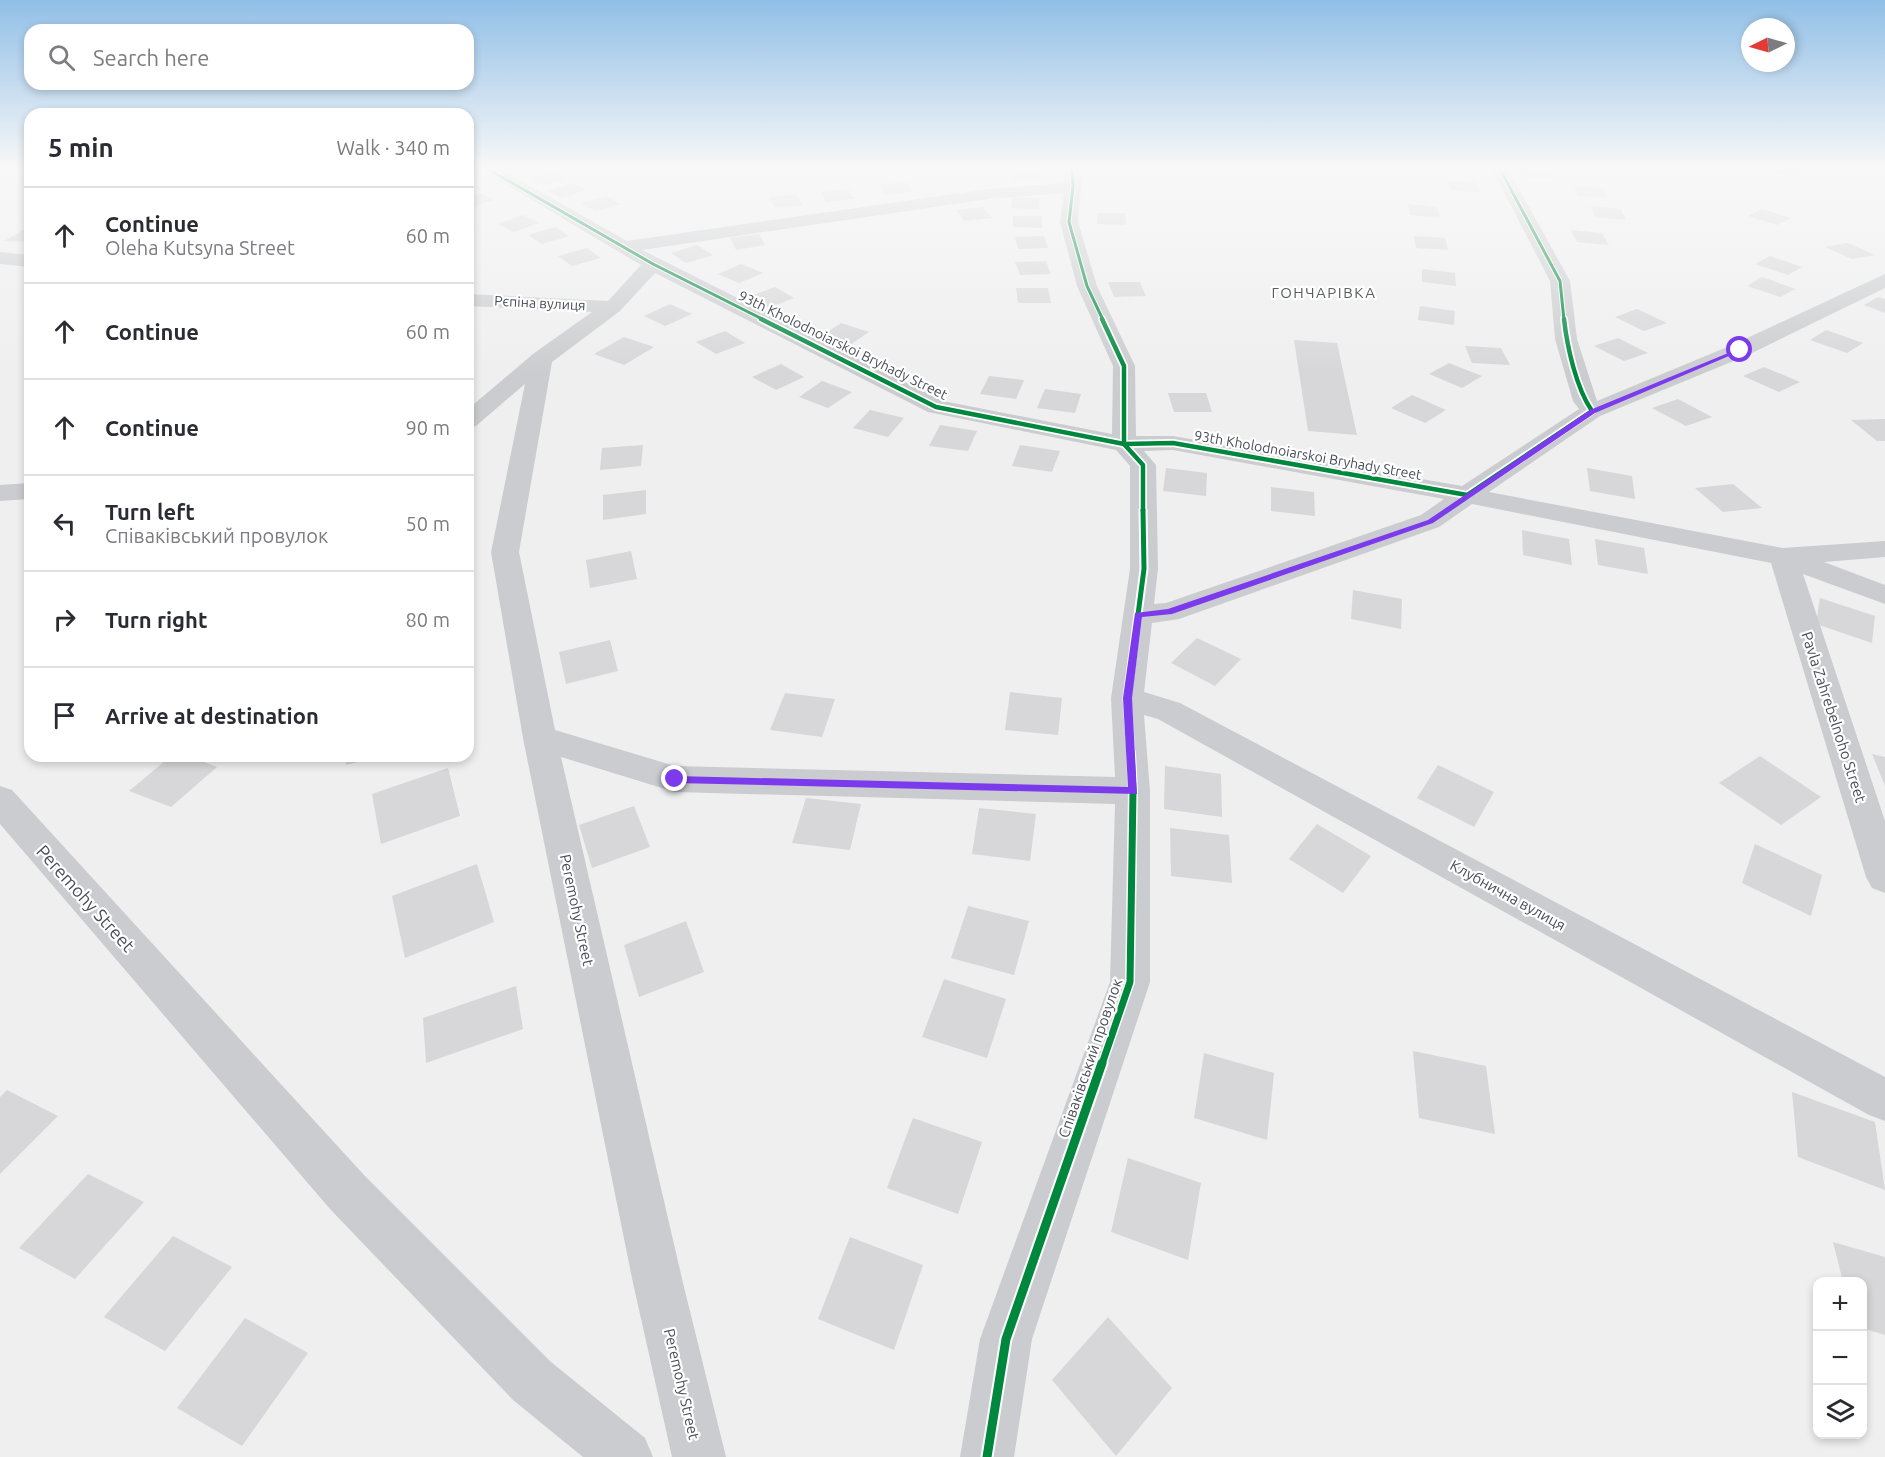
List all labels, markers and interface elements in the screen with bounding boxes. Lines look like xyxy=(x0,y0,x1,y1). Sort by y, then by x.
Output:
north arrow xyxy=(1741,18,1795,72)
search box xyxy=(24,24,474,90)
icon: search xyxy=(45,41,78,74)
text: Search here xyxy=(93,45,209,70)
text: 5 min xyxy=(48,133,114,162)
text: Walk · 340 m xyxy=(337,136,450,159)
text: Continue xyxy=(105,211,199,236)
icon: ahead xyxy=(48,219,81,252)
text: 60 m xyxy=(406,224,450,247)
text: Oleha Kutsyna Street xyxy=(105,236,295,259)
district label: ГОНЧАРІВКА xyxy=(1272,284,1376,301)
street label: 93th Kholodnoiarskoi Bryhady Street xyxy=(736,287,951,403)
street label: Рєпіна вулиця xyxy=(494,293,586,313)
icon: ahead xyxy=(48,315,81,348)
text: Continue xyxy=(105,319,199,344)
text: 60 m xyxy=(406,320,450,343)
route start xyxy=(1726,336,1752,362)
icon: ahead xyxy=(48,411,81,444)
text: Continue xyxy=(105,415,199,440)
text: 90 m xyxy=(406,416,450,439)
street label: 93th Kholodnoiarskoi Bryhady Street xyxy=(1193,427,1423,483)
text: Turn left xyxy=(105,499,195,524)
icon: left xyxy=(48,507,81,540)
text: 50 m xyxy=(406,512,450,535)
text: Співаківський провулок xyxy=(105,524,328,547)
icon: right xyxy=(48,603,81,636)
text: Turn right xyxy=(105,607,207,632)
text: 80 m xyxy=(406,608,450,631)
street label: Pavla Zahrebelnoho Street xyxy=(1798,629,1870,805)
icon: arrive xyxy=(48,699,81,732)
text: Arrive at destination xyxy=(105,703,319,728)
route end xyxy=(661,765,687,791)
street label: Peremohy Street xyxy=(33,841,139,955)
street label: Peremohy Street xyxy=(557,853,597,967)
street label: Клубнична вулиця xyxy=(1447,856,1569,934)
street label: Співаківський провулок xyxy=(1055,976,1125,1140)
map controls xyxy=(1813,1277,1867,1439)
button: + xyxy=(1813,1277,1867,1331)
street label: Peremohy Street xyxy=(661,1327,703,1441)
button: − xyxy=(1813,1331,1867,1385)
button: layers xyxy=(1813,1385,1867,1439)

